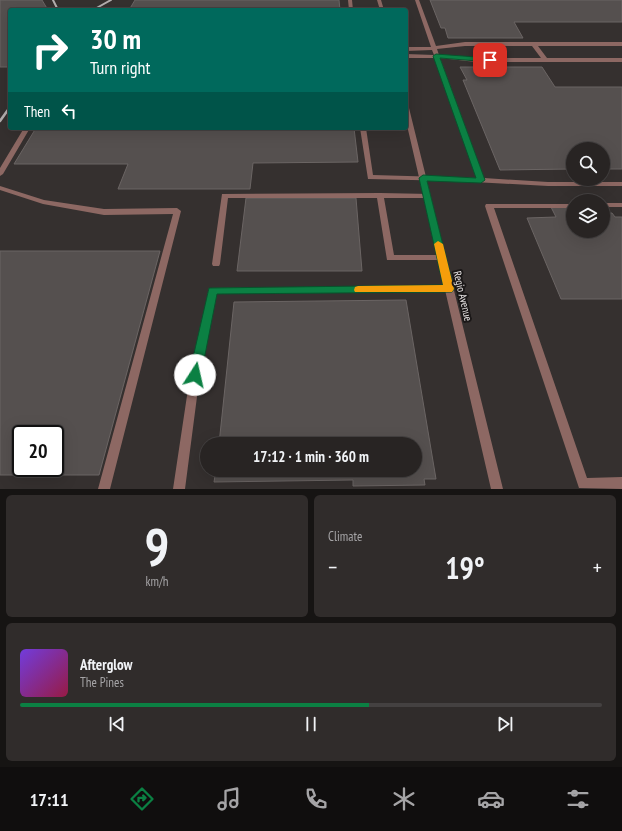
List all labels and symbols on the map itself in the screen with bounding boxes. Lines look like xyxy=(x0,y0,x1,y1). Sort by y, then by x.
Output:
pin xyxy=(473,43,507,77)
street label: Regio Avenue xyxy=(450,270,476,323)
position arrow xyxy=(174,354,216,396)
speed limit sign: 20 xyxy=(12,425,64,477)

